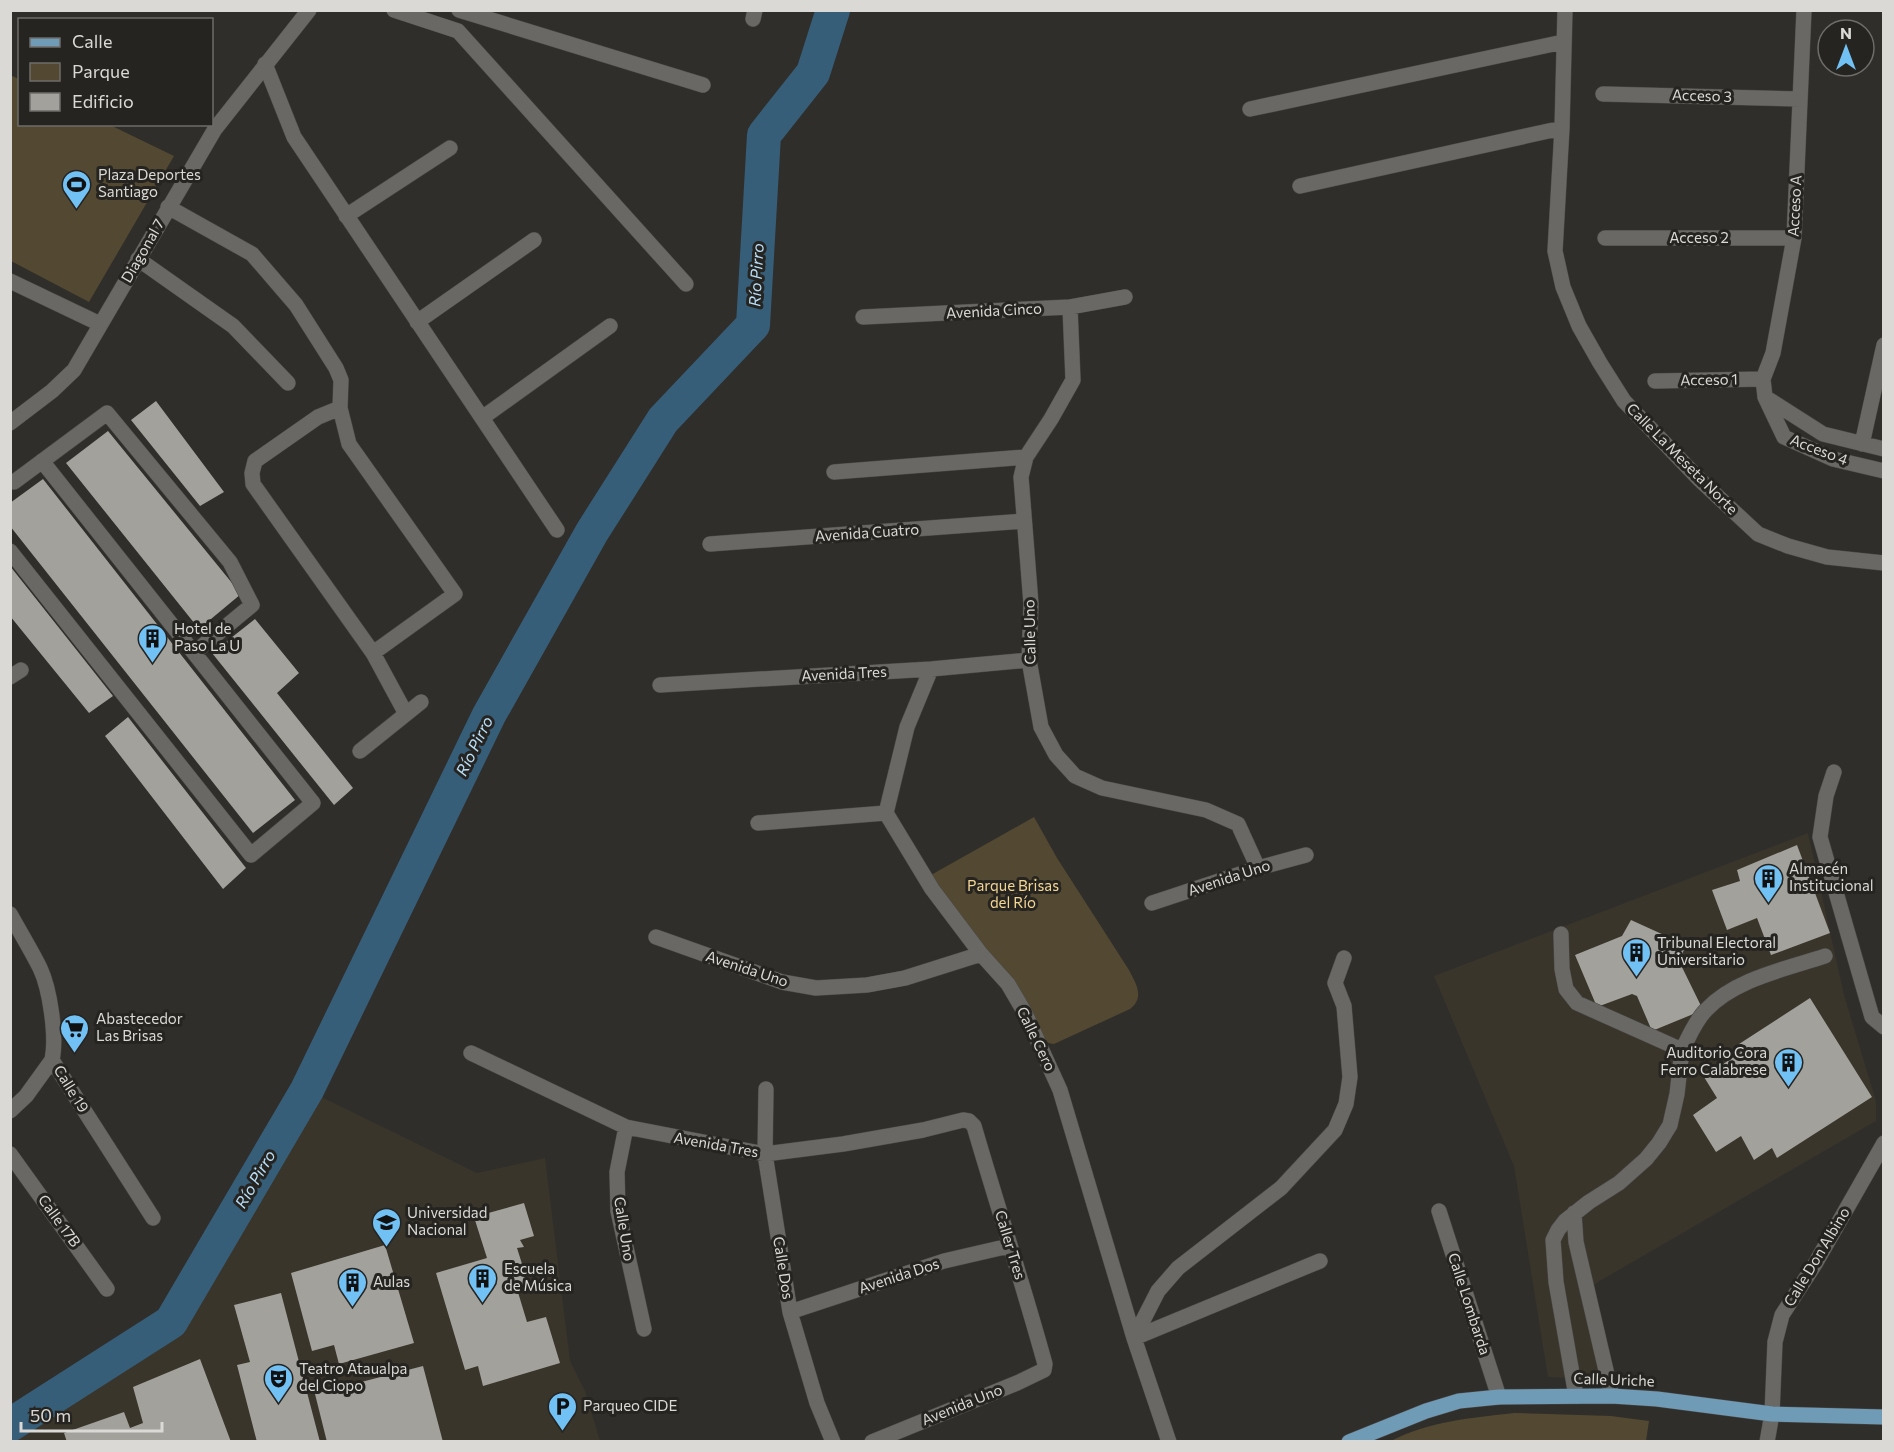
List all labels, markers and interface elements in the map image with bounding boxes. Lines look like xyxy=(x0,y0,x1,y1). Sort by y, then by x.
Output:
legend xyxy=(18,18,213,126)
north arrow xyxy=(1816,18,1876,78)
text: N xyxy=(1840,23,1852,42)
text: Calle xyxy=(72,30,112,52)
text: Parque xyxy=(72,60,130,82)
street label: Acceso 3 xyxy=(1672,85,1732,105)
text: Edificio xyxy=(72,90,134,112)
place label: Plaza Deportes Santiago xyxy=(98,165,201,200)
sports icon: Plaza Deportes Santiago xyxy=(61,168,93,210)
street label: Acceso A xyxy=(1783,175,1805,237)
street label: Diagonal 7 xyxy=(117,215,168,286)
street label: Acceso 2 xyxy=(1669,228,1729,246)
water label: Río Pirro xyxy=(744,243,767,307)
street label: Avenida Cinco xyxy=(946,298,1042,322)
street label: Acceso 1 xyxy=(1680,369,1738,389)
street label: Calle La Meseta Norte xyxy=(1623,399,1742,518)
street label: Acceso 4 xyxy=(1788,430,1851,468)
street label: Avenida Cuatro xyxy=(814,519,920,545)
street label: Calle Uno xyxy=(1019,599,1039,665)
place label: Hotel de Paso La U xyxy=(174,619,240,654)
building icon: Hotel de Paso La U xyxy=(137,622,169,664)
street label: Avenida Tres xyxy=(801,662,887,684)
water label: Río Pirro xyxy=(451,713,496,779)
street label: Avenida Uno xyxy=(1185,855,1272,899)
place label: Almacén Institucional xyxy=(1789,859,1874,894)
building icon: Almacén Institucional xyxy=(1752,862,1784,904)
park label: Parque Brisas del Río xyxy=(967,876,1059,911)
place label: Tribunal Electoral Universitario xyxy=(1657,933,1776,968)
building icon: Tribunal Electoral Universitario xyxy=(1620,936,1652,978)
street label: Avenida Uno xyxy=(704,946,791,990)
street label: Calle Cero xyxy=(1014,1003,1060,1074)
place label: Abastecedor Las Brisas xyxy=(96,1009,183,1044)
supermarket icon: Abastecedor Las Brisas xyxy=(59,1012,91,1054)
place label: Auditorio Cora Ferro Calabrese xyxy=(1660,1043,1767,1078)
building icon: Auditorio Cora Ferro Calabrese xyxy=(1772,1046,1804,1088)
street label: Calle 19 xyxy=(50,1062,93,1115)
street label: Avenida Tres xyxy=(672,1128,760,1160)
water label: Río Pirro xyxy=(230,1146,279,1211)
street label: Calle 17B xyxy=(35,1191,85,1250)
street label: Calle Uno xyxy=(611,1195,639,1262)
place label: Universidad Nacional xyxy=(407,1203,487,1238)
street label: Calle Don Albino xyxy=(1779,1204,1853,1309)
school or university icon: Universidad Nacional xyxy=(370,1206,402,1248)
street label: Caller Tres xyxy=(992,1208,1030,1282)
street label: Calle Dos xyxy=(770,1235,798,1301)
street label: Calle Lombarda xyxy=(1445,1250,1495,1357)
street label: Avenida Dos xyxy=(856,1254,941,1297)
place label: Escuela de Música xyxy=(504,1259,572,1294)
building icon: Escuela de Música xyxy=(467,1262,499,1304)
building icon: Aulas xyxy=(336,1266,368,1308)
place label: Aulas xyxy=(373,1272,410,1290)
place label: Teatro Ataualpa del Ciopo xyxy=(299,1359,407,1394)
theatre icon: Teatro Ataualpa del Ciopo xyxy=(262,1362,294,1404)
street label: Calle Uriche xyxy=(1573,1369,1655,1389)
street label: Avenida Uno xyxy=(919,1380,1005,1428)
parking icon: Parqueo CIDE xyxy=(546,1390,578,1432)
scale bar xyxy=(21,1395,162,1433)
place label: Parqueo CIDE xyxy=(583,1396,677,1414)
text: 50 m xyxy=(30,1404,71,1426)

